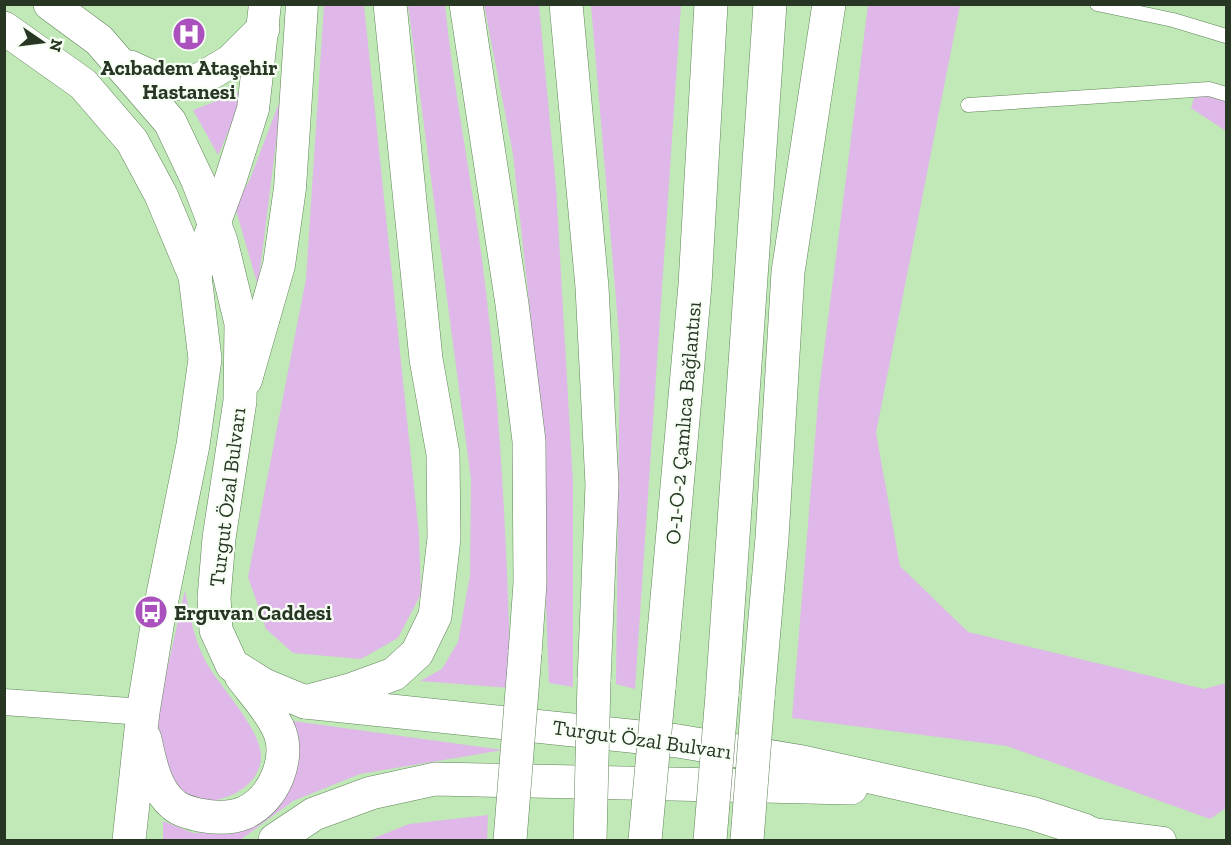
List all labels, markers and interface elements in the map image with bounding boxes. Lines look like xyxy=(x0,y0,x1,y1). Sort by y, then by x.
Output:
north arrow xyxy=(12,12,72,72)
hospital icon: Acıbadem Ataşehir Hastanesi xyxy=(171,16,207,52)
text: N xyxy=(45,37,67,54)
place label: Acıbadem Ataşehir Hastanesi xyxy=(100,55,278,104)
street label: O-1-O-2 Çamlıca Bağlantısı xyxy=(660,300,706,546)
street label: Turgut Özal Bulvarı xyxy=(204,406,250,588)
bus stop icon: Erguvan Caddesi xyxy=(133,594,169,630)
place label: Erguvan Caddesi xyxy=(174,600,332,625)
street label: Turgut Özal Bulvarı xyxy=(551,714,733,764)

